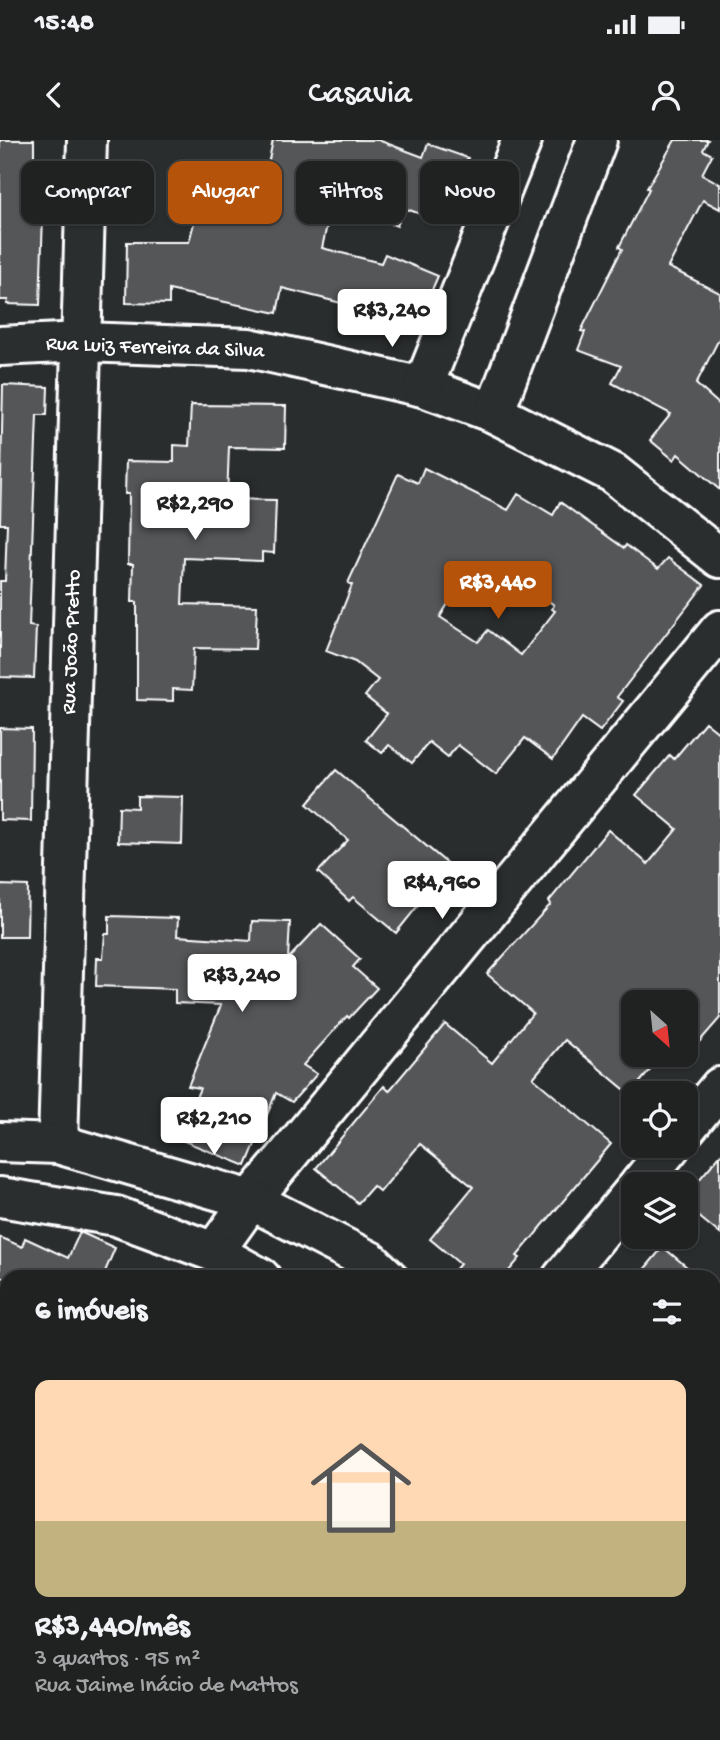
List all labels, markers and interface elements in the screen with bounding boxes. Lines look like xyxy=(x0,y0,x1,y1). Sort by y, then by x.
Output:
text: 15:48 xyxy=(35,9,94,40)
icon: back xyxy=(35,76,73,114)
text: Casavia xyxy=(308,76,412,114)
icon: person xyxy=(647,76,685,114)
chip: Comprar xyxy=(21,161,154,224)
chip: Alugar xyxy=(168,161,282,224)
chip: Filtros xyxy=(296,161,406,224)
chip: Novo xyxy=(420,161,519,224)
pin: R$3,240 xyxy=(327,290,457,349)
text: R$3,240 xyxy=(354,298,430,325)
street label: Rua Luiz Ferreira da Silva xyxy=(45,333,266,365)
pin: R$2,290 xyxy=(130,482,260,542)
text: R$2,290 xyxy=(157,491,233,518)
pin: R$3,440 xyxy=(433,561,563,621)
street label: Rua João Pretto xyxy=(58,569,88,715)
text: R$3,440 xyxy=(460,570,536,597)
pin: R$4,960 xyxy=(377,862,507,921)
text: R$4,960 xyxy=(404,870,480,897)
pin: R$3,240 xyxy=(177,954,307,1014)
text: R$3,240 xyxy=(204,963,280,990)
north arrow xyxy=(621,990,698,1068)
map controls xyxy=(621,990,698,1249)
button: locate xyxy=(621,1081,698,1158)
pin: R$2,210 xyxy=(149,1098,279,1157)
text: R$2,210 xyxy=(177,1106,251,1133)
button: layers xyxy=(621,1172,698,1249)
icon: filters xyxy=(648,1293,686,1331)
text: 6 imóveis xyxy=(35,1295,147,1330)
icon: home xyxy=(298,1425,424,1551)
text: R$3,440/mês xyxy=(35,1611,190,1646)
text: 3 quartos · 95 m² xyxy=(35,1646,200,1673)
text: Rua Jaime Inácio de Mattos xyxy=(35,1673,298,1700)

